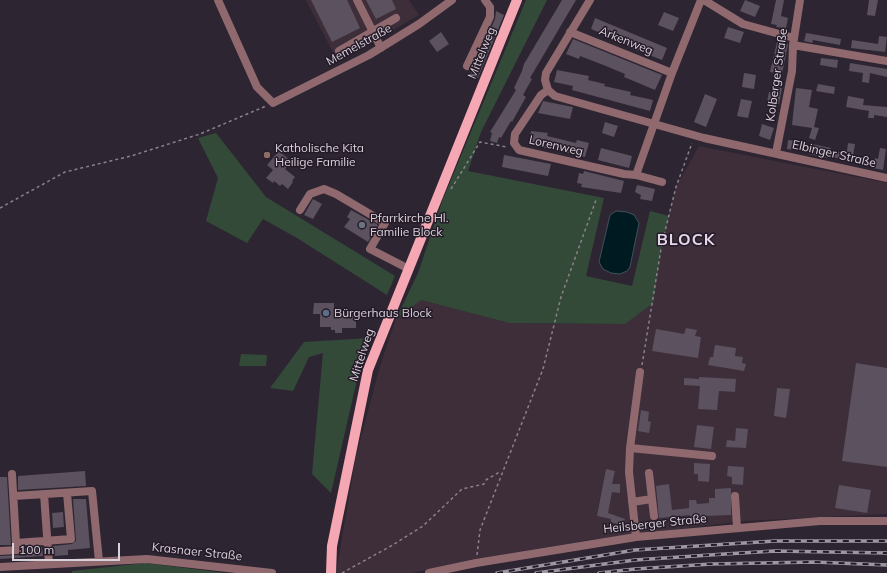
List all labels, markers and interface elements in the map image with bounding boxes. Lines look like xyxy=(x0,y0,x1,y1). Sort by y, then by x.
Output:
street label: Memelstraße xyxy=(324,21,394,69)
street label: Arkenweg xyxy=(597,24,655,58)
street label: Mittelweg xyxy=(465,25,499,81)
street label: Kolberger Straße xyxy=(763,28,791,122)
street label: Lorenweg xyxy=(527,133,585,159)
street label: Elbinger Straße xyxy=(791,137,877,171)
place label: Katholische Kita Heilige Familie xyxy=(275,141,364,169)
marker: Katholische Kita Heilige Familie xyxy=(262,150,272,160)
place label: Pfarrkirche Hl. Familie Block xyxy=(370,211,448,239)
marker: Pfarrkirche Hl. Familie Block xyxy=(357,220,367,230)
district label: BLOCK xyxy=(657,230,715,250)
place label: Bürgerhaus Block xyxy=(334,306,432,320)
marker: Bürgerhaus Block xyxy=(321,308,331,318)
street label: Mittelweg xyxy=(347,327,377,383)
street label: Heilsberger Straße xyxy=(603,511,707,537)
scale bar xyxy=(14,535,122,561)
street label: Krasnaer Straße xyxy=(151,540,243,564)
text: 100 m xyxy=(19,542,54,557)

